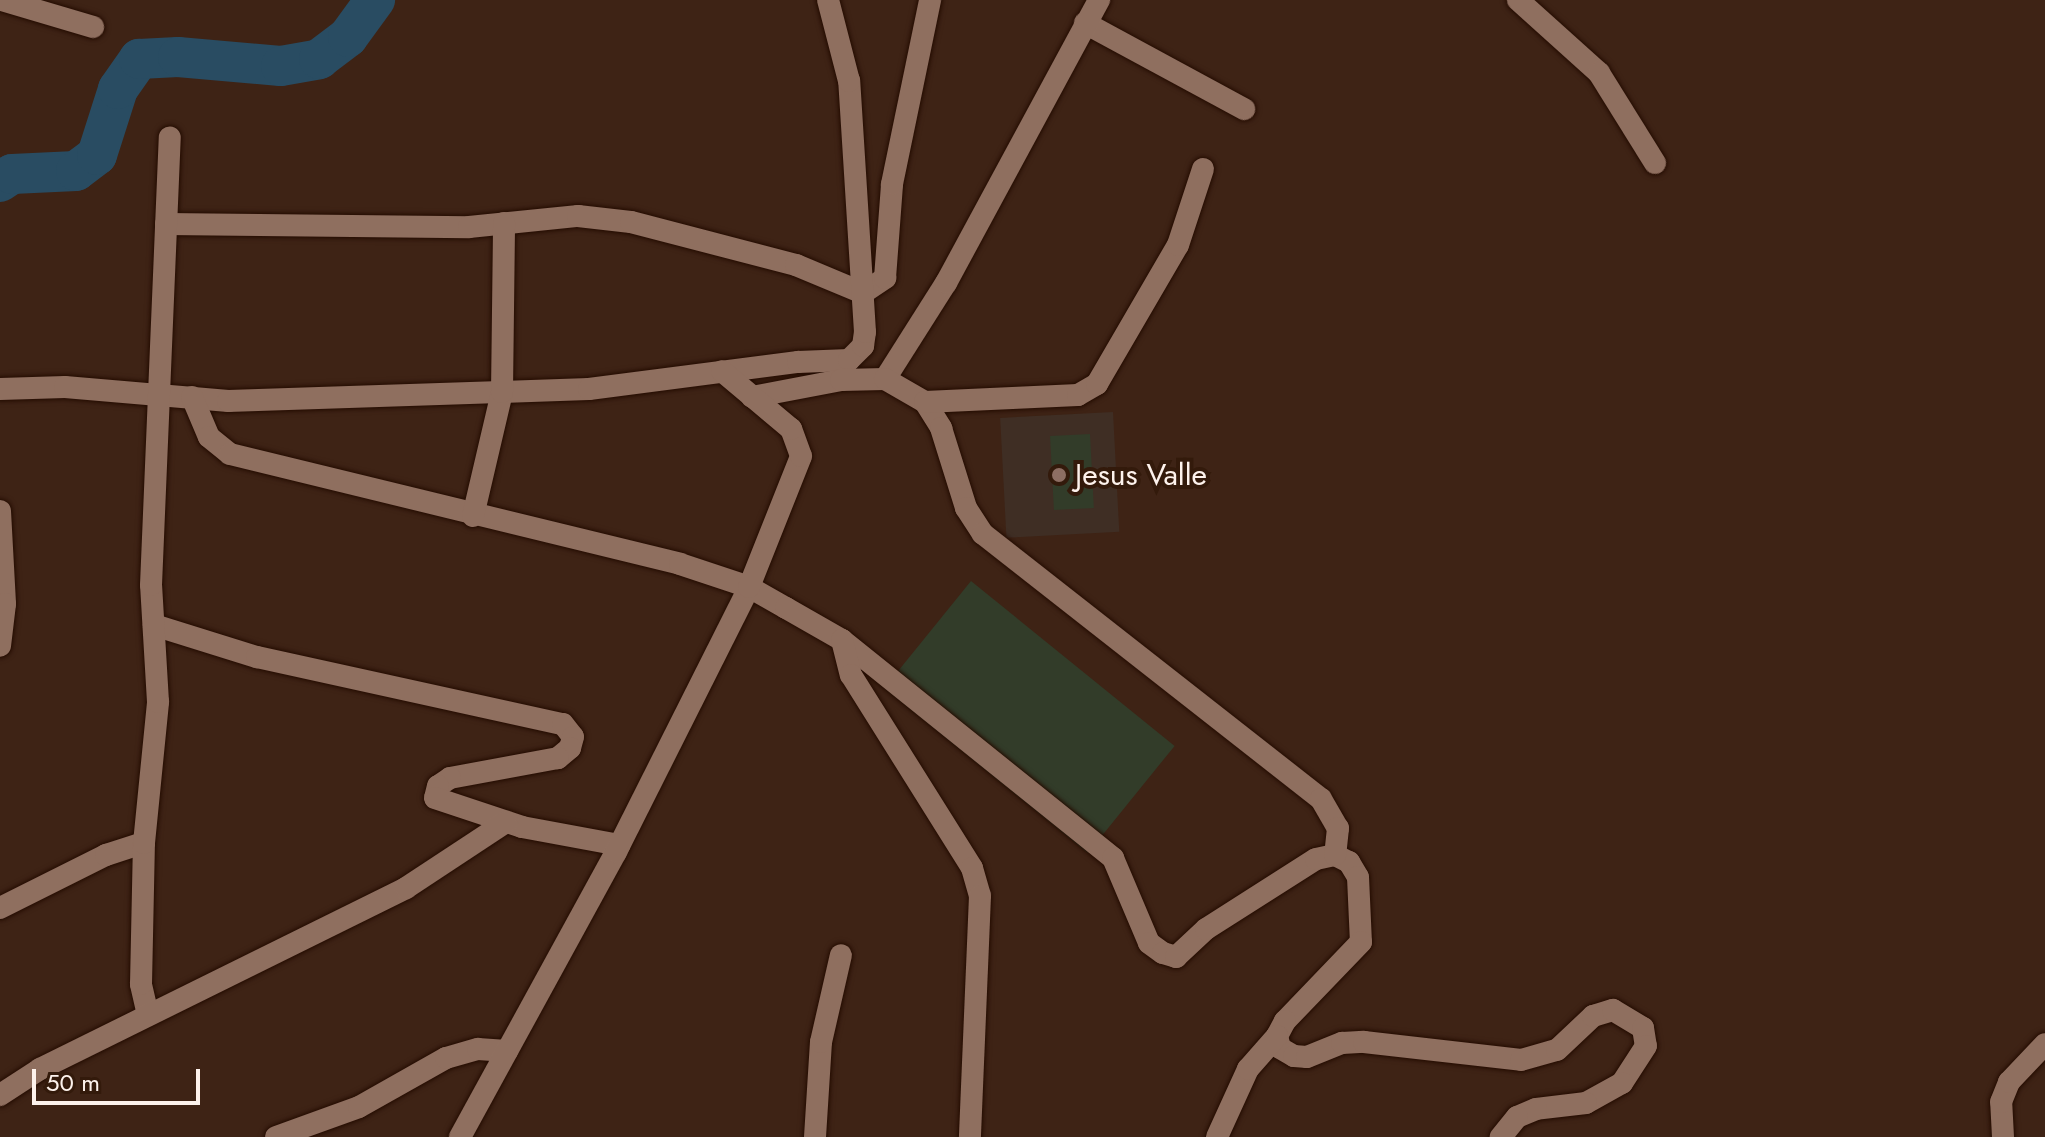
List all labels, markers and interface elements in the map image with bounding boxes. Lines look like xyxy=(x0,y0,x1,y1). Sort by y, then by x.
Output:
place label: Jesus Valle xyxy=(1075,457,1207,493)
marker: Jesus Valle xyxy=(1050,466,1068,484)
scale bar xyxy=(36,1053,204,1103)
text: 50 m xyxy=(46,1065,100,1100)

